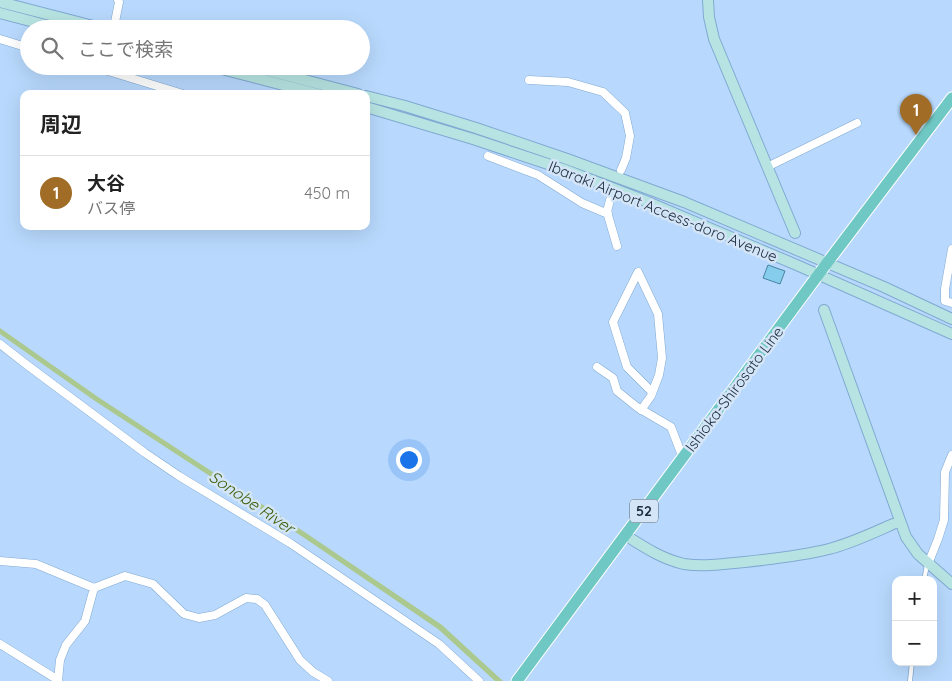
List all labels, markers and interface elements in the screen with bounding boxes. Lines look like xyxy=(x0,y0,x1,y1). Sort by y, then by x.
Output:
search box xyxy=(20,20,370,75)
icon: search xyxy=(38,34,66,62)
text: ここで検索 xyxy=(78,37,173,61)
pin: 1 xyxy=(900,94,932,135)
text: 周辺 xyxy=(40,111,82,137)
street label: Ibaraki Airport Access-doro Avenue xyxy=(546,156,780,266)
text: 大谷 xyxy=(87,171,125,195)
text: 1 xyxy=(53,183,59,203)
text: 450 m xyxy=(304,183,350,203)
text: バス停 xyxy=(87,198,135,218)
street label: Ishioka-Shirosato Line xyxy=(681,323,787,455)
your location xyxy=(396,447,422,473)
water label: Sonobe River xyxy=(206,466,300,539)
road number: 52 xyxy=(630,500,658,522)
map controls xyxy=(892,576,937,666)
button: + xyxy=(892,576,937,621)
button: − xyxy=(892,621,937,666)

